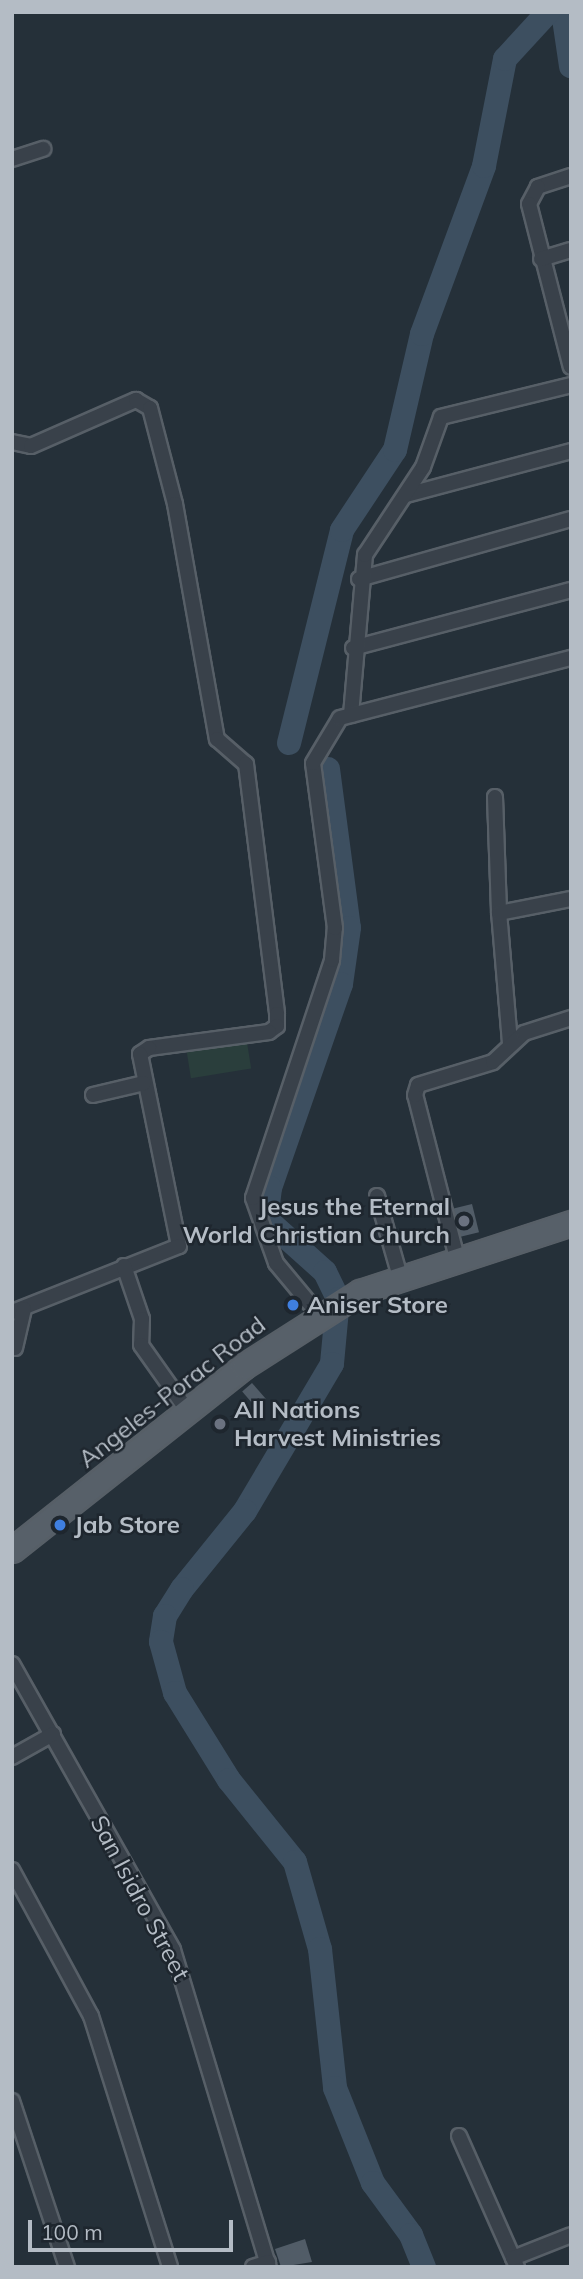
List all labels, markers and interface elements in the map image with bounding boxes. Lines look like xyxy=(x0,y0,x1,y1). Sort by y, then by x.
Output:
place label: Jesus the Eternal World Christian Church xyxy=(182,1193,450,1249)
marker: Jesus the Eternal World Christian Church xyxy=(456,1213,472,1229)
place label: Aniser Store xyxy=(307,1291,448,1319)
marker: Aniser Store xyxy=(285,1297,301,1313)
street label: Angeles-Porac Road xyxy=(73,1310,271,1474)
place label: All Nations Harvest Ministries xyxy=(234,1396,441,1452)
marker: All Nations Harvest Ministries xyxy=(212,1416,228,1432)
place label: Jab Store xyxy=(74,1511,180,1539)
marker: Jab Store xyxy=(52,1517,68,1533)
street label: San Isidro Street xyxy=(84,1811,196,1985)
scale bar xyxy=(32,2206,236,2250)
text: 100 m xyxy=(41,2219,103,2245)

